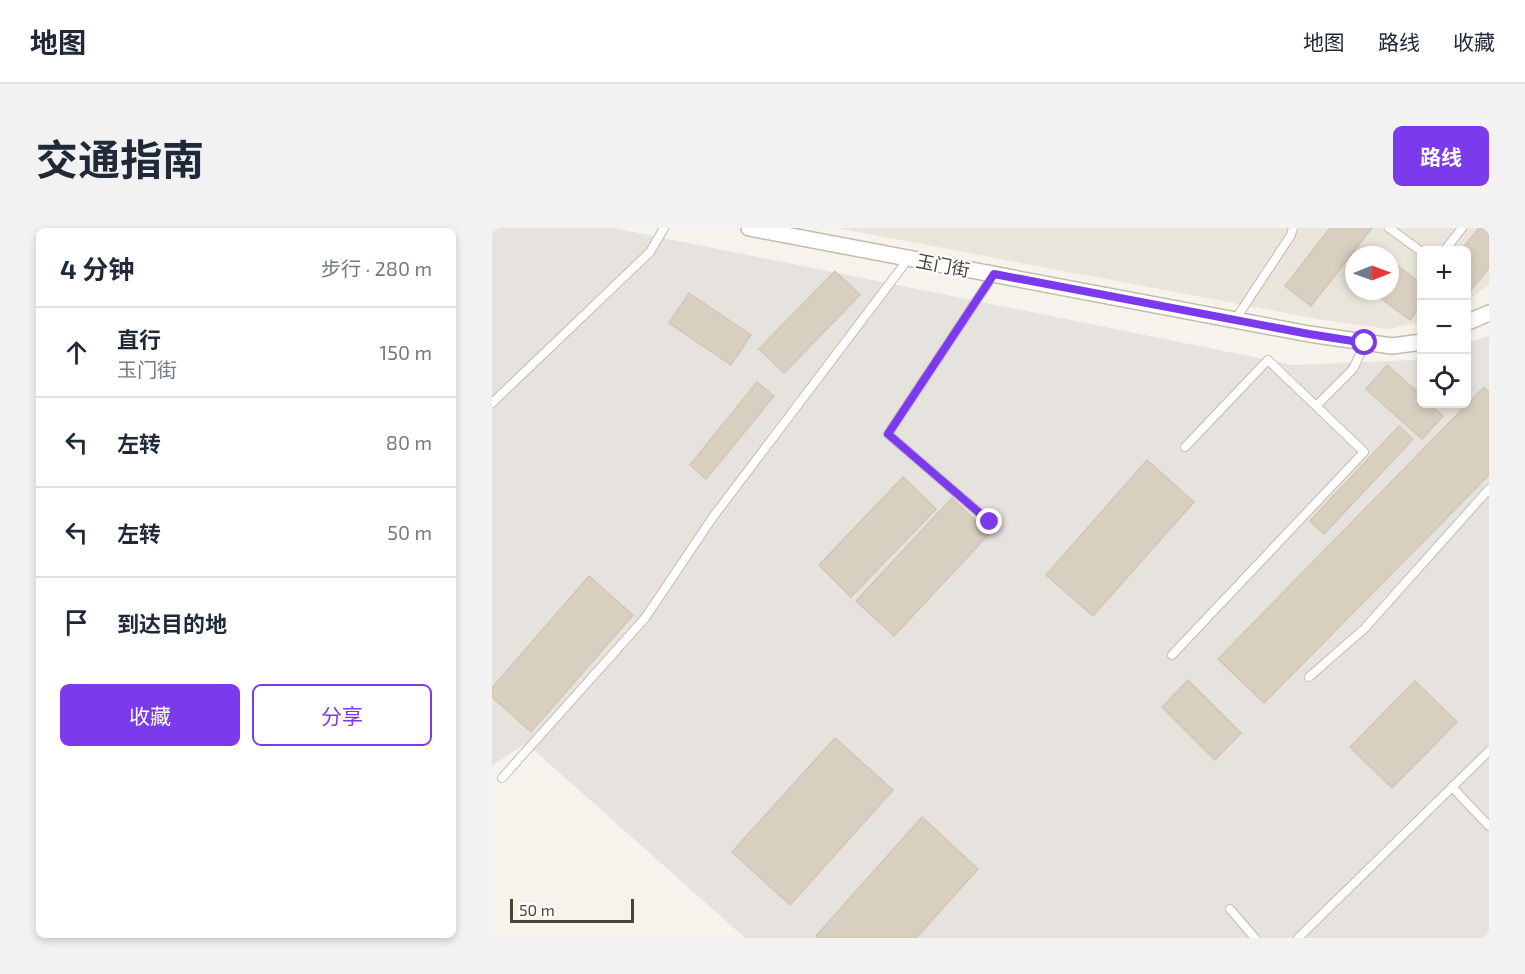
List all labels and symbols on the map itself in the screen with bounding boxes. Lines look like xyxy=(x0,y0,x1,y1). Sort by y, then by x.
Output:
north arrow xyxy=(1345,246,1399,300)
street label: 玉门街 xyxy=(914,249,972,281)
route start xyxy=(1351,329,1377,355)
route end xyxy=(976,508,1002,534)
scale bar xyxy=(510,896,634,924)

